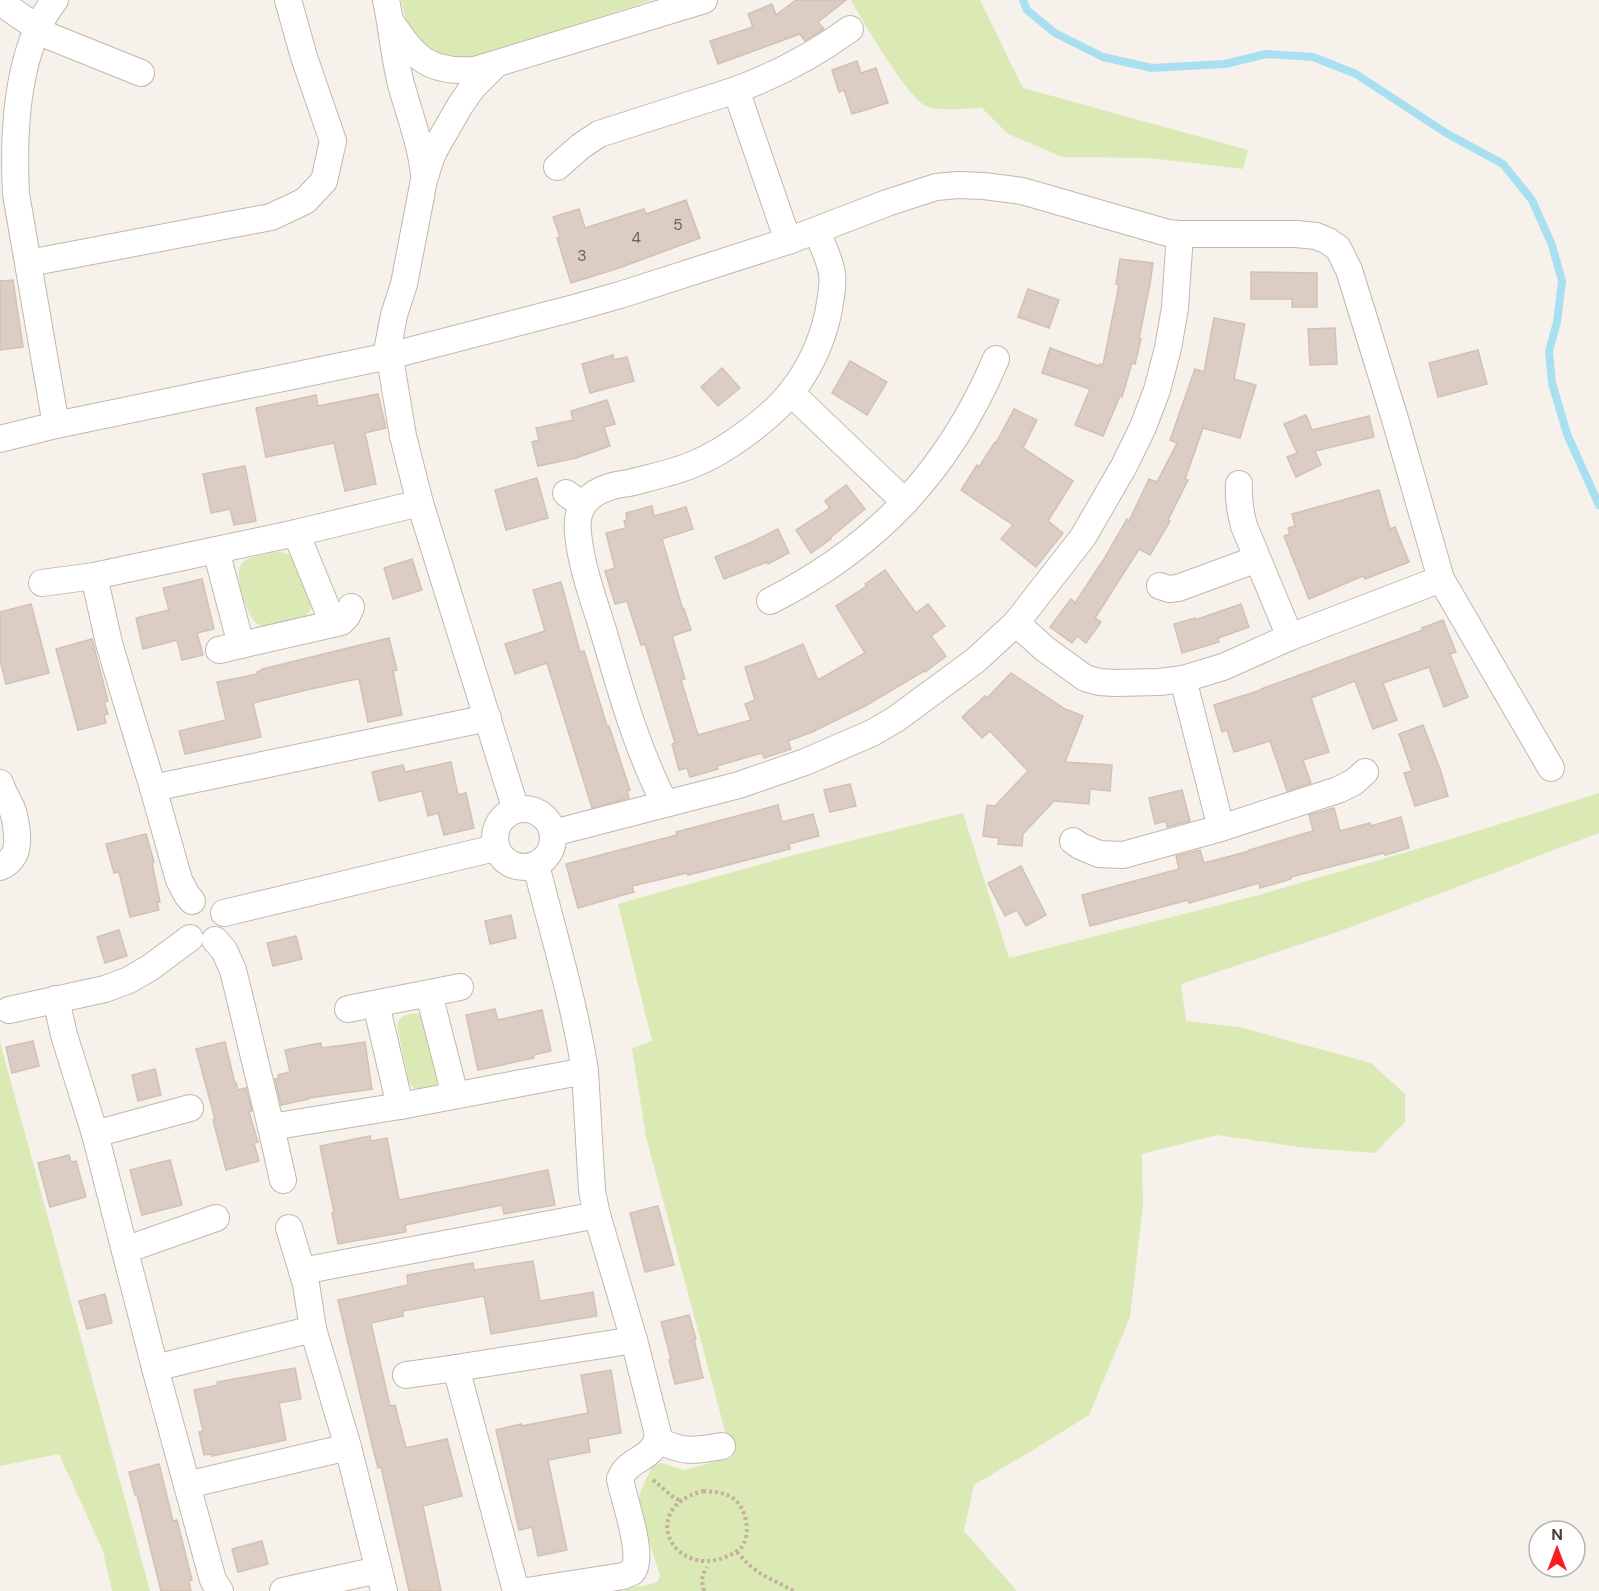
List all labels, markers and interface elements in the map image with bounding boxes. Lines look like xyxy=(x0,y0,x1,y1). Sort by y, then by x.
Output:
house number: 5 xyxy=(673,214,683,235)
house number: 4 xyxy=(631,227,641,248)
house number: 3 xyxy=(577,245,587,266)
north arrow xyxy=(1527,1519,1587,1579)
text: N xyxy=(1551,1524,1563,1545)

